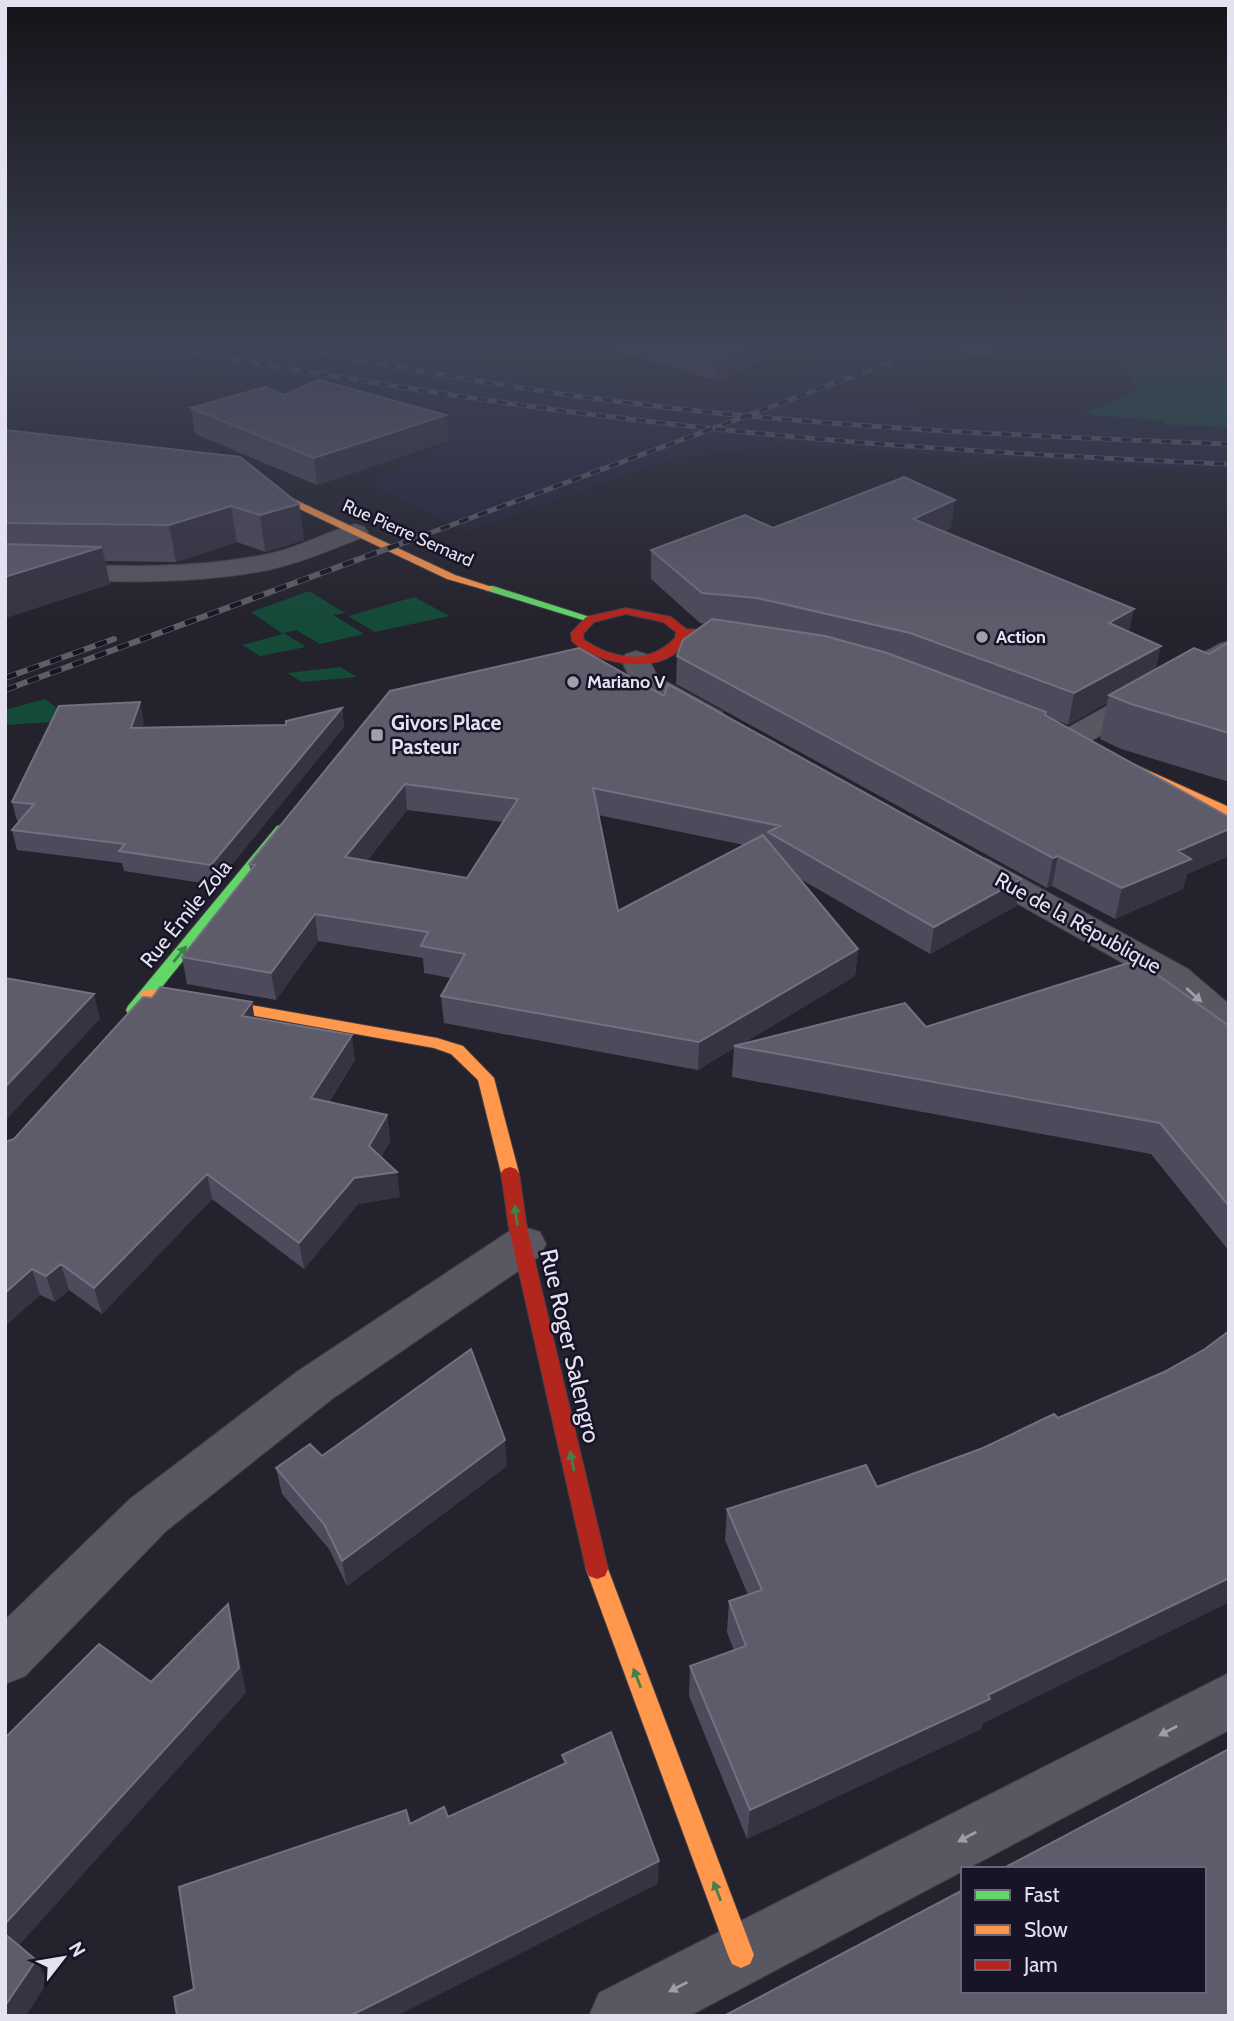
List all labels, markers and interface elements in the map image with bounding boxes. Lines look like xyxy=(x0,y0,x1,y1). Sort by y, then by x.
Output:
street label: Rue Pierre Semard xyxy=(339,494,477,572)
place label: Action xyxy=(996,626,1046,648)
marker: Action xyxy=(974,629,990,645)
place label: Mariano V xyxy=(587,671,666,693)
marker: Mariano V xyxy=(565,674,581,690)
place label: Givors Place Pasteur xyxy=(391,710,501,759)
marker: Givors Place Pasteur xyxy=(369,727,385,743)
street label: Rue Émile Zola xyxy=(135,855,237,972)
street label: Rue de la République xyxy=(991,867,1166,979)
one-way arrow xyxy=(172,946,187,963)
one-way arrow xyxy=(1186,987,1203,1002)
one-way arrow xyxy=(510,1204,521,1226)
street label: Rue Roger Salengro xyxy=(534,1246,607,1446)
one-way arrow xyxy=(567,1450,578,1472)
one-way arrow xyxy=(632,1667,643,1688)
one-way arrow xyxy=(1158,1726,1178,1737)
one-way arrow xyxy=(957,1831,977,1843)
legend xyxy=(961,1867,1206,1993)
one-way arrow xyxy=(711,1880,722,1901)
text: Fast xyxy=(1024,1882,1060,1907)
text: Slow xyxy=(1024,1917,1068,1942)
north arrow xyxy=(28,1923,98,1993)
text: N xyxy=(64,1938,90,1961)
text: Jam xyxy=(1023,1952,1058,1977)
one-way arrow xyxy=(668,1982,688,1993)

